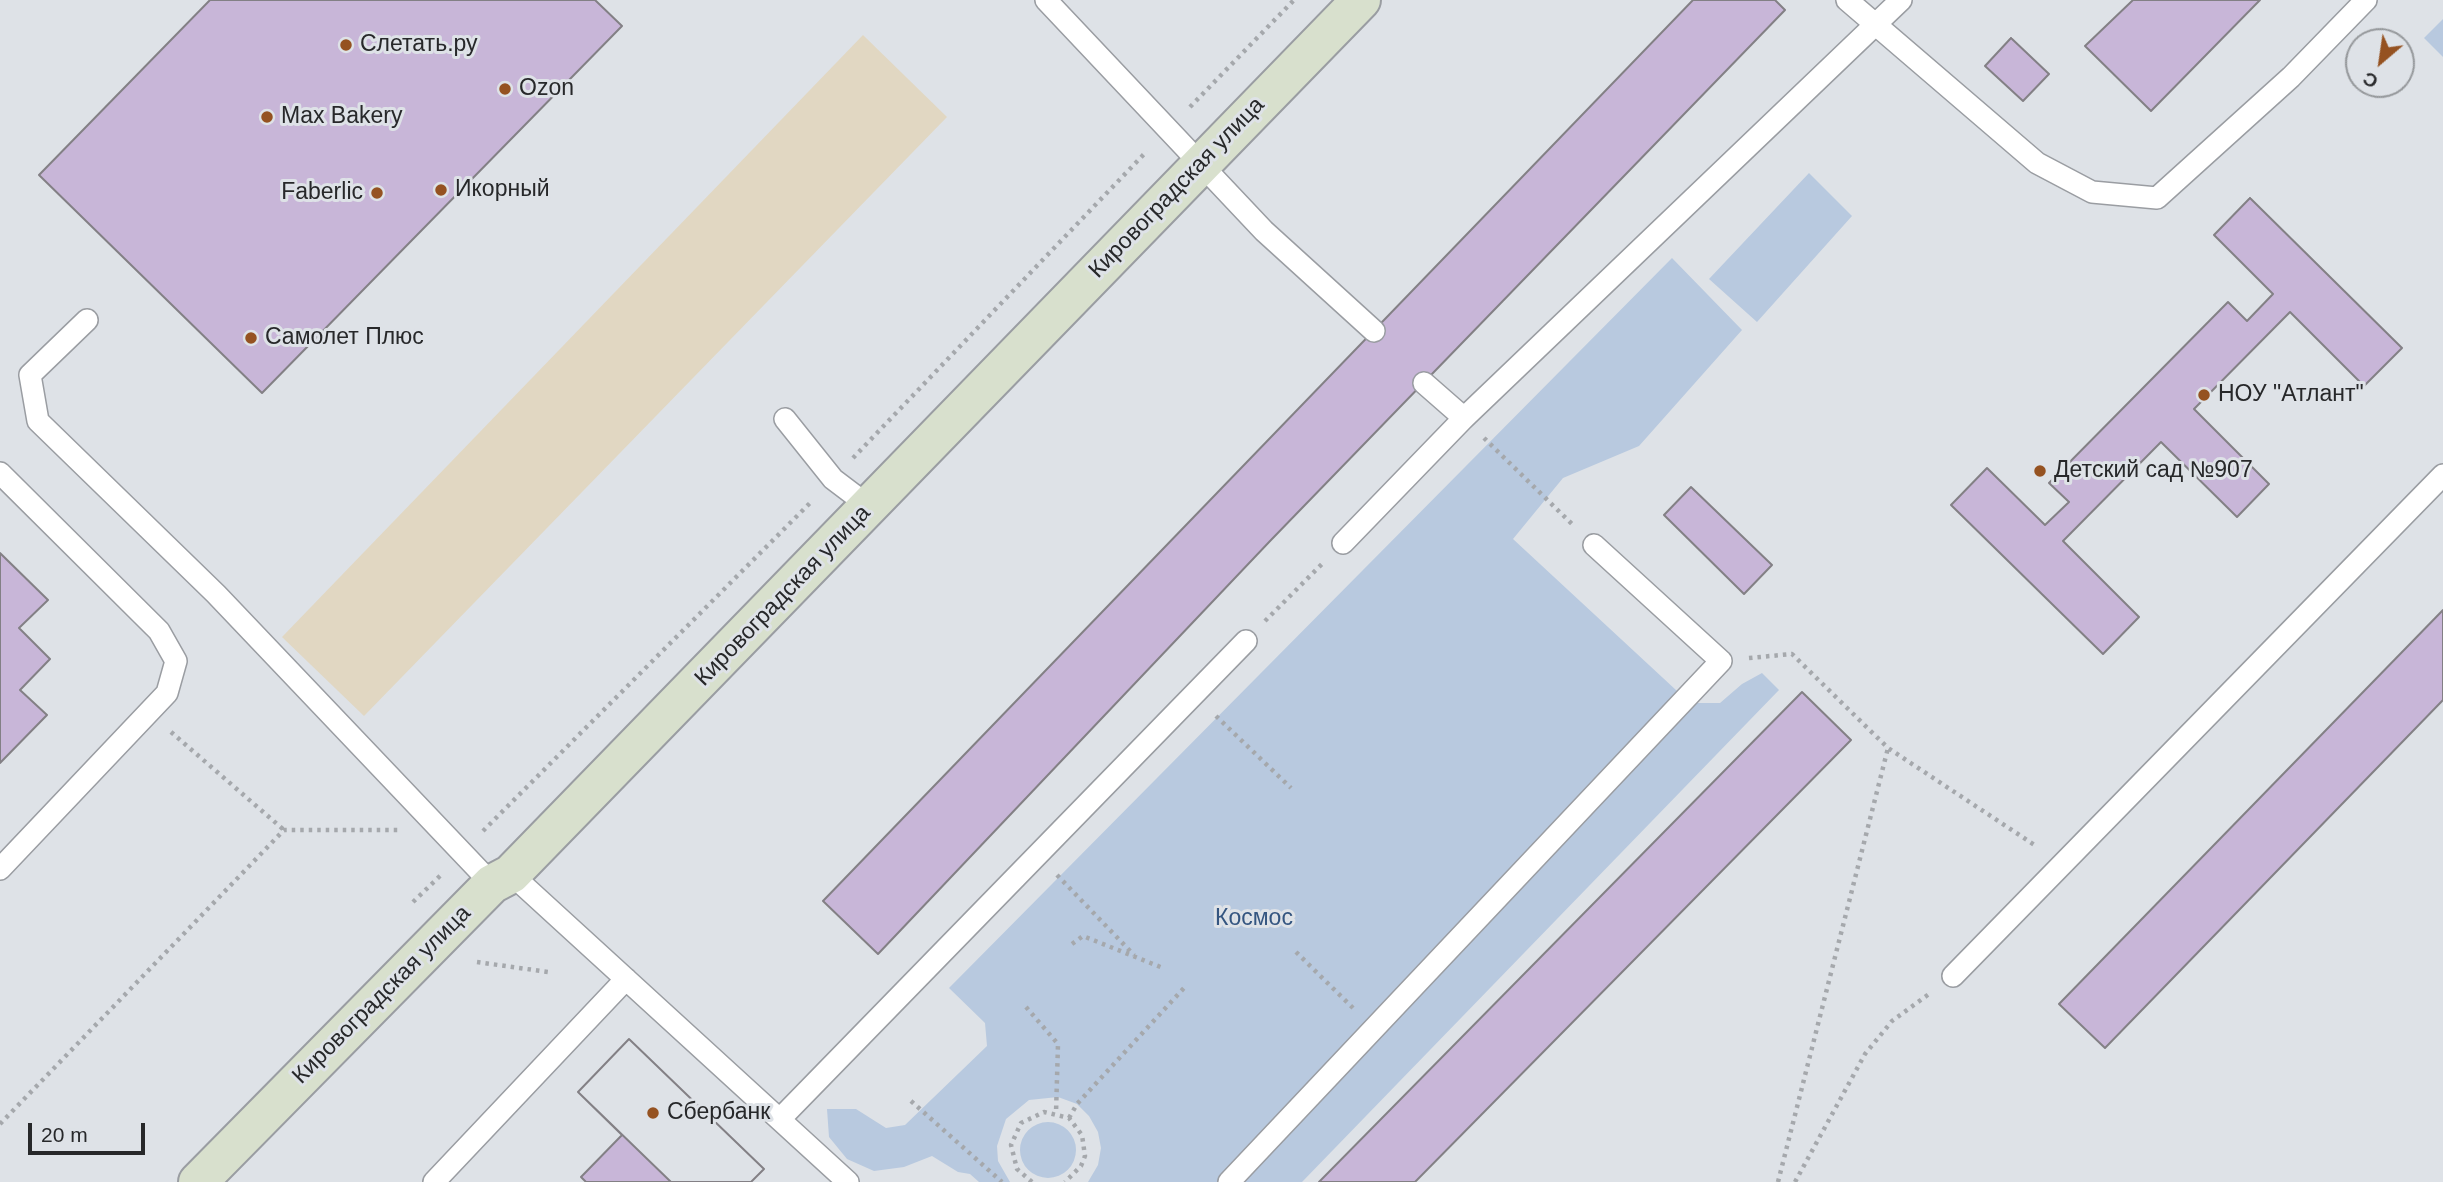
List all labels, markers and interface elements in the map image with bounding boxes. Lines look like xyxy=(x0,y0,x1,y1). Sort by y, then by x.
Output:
north arrow xyxy=(2345,28,2415,98)
place label: Слетать.ру xyxy=(360,31,478,59)
marker: Слетать.ру xyxy=(338,37,354,53)
text: С xyxy=(2359,68,2382,93)
place label: Ozon xyxy=(519,75,574,103)
marker: Ozon xyxy=(497,81,513,97)
street label: Кировоградская улица xyxy=(1083,92,1271,284)
place label: Max Bakery xyxy=(281,103,402,131)
marker: Max Bakery xyxy=(259,109,275,125)
place label: Икорный xyxy=(455,176,550,204)
place label: Faberlic xyxy=(281,179,363,207)
marker: Икорный xyxy=(433,182,449,198)
marker: Faberlic xyxy=(369,185,385,201)
place label: Самолет Плюс xyxy=(265,324,424,352)
marker: Самолет Плюс xyxy=(243,330,259,346)
place label: НОУ "Атлант" xyxy=(2218,381,2364,409)
marker: НОУ "Атлант" xyxy=(2196,387,2212,403)
place label: Детский сад №907 xyxy=(2054,457,2253,485)
marker: Детский сад №907 xyxy=(2032,463,2048,479)
street label: Кировоградская улица xyxy=(689,500,877,692)
street label: Кировоградская улица xyxy=(287,900,477,1090)
park label: Космос xyxy=(1215,905,1293,933)
place label: Сбербанк xyxy=(667,1099,770,1127)
marker: Сбербанк xyxy=(645,1105,661,1121)
scale bar xyxy=(32,1108,149,1152)
text: 20 m xyxy=(41,1123,88,1146)

